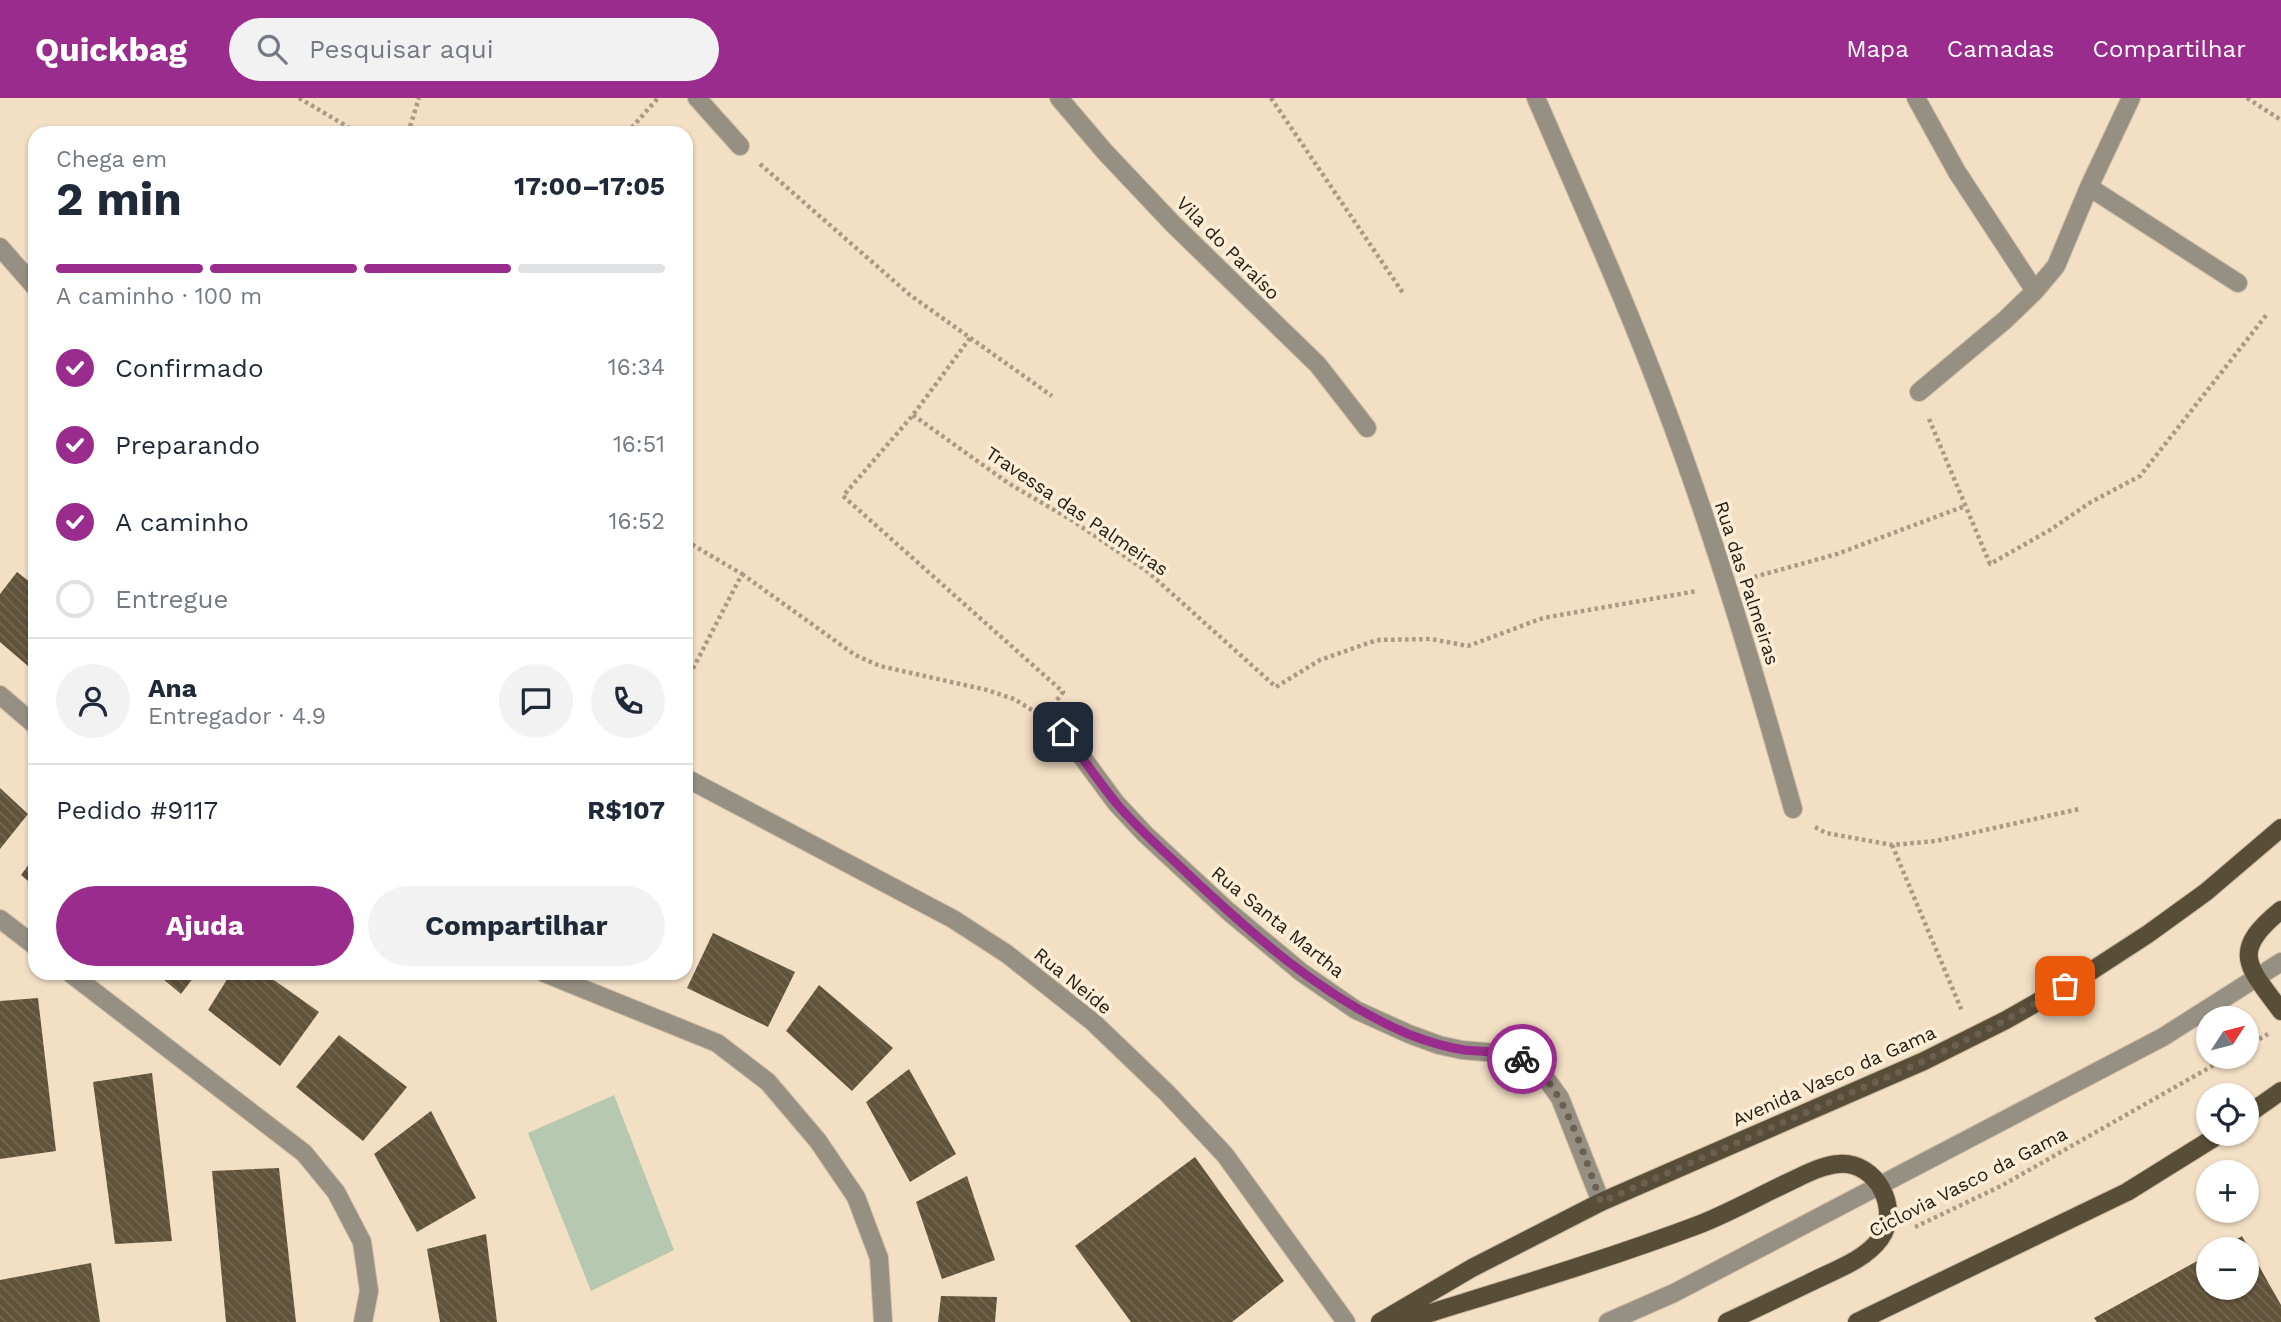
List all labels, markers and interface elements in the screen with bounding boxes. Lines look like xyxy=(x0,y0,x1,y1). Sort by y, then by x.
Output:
search box xyxy=(229,18,719,81)
text: Quickbag xyxy=(35,30,187,69)
icon: search xyxy=(253,30,291,68)
text: Pesquisar aqui xyxy=(309,34,494,64)
text: Mapa xyxy=(1846,35,1909,63)
text: Camadas xyxy=(1947,35,2055,63)
text: Compartilhar xyxy=(2093,35,2246,63)
text: Chega em xyxy=(56,146,167,173)
text: 17:00–17:05 xyxy=(514,171,665,201)
text: 2 min xyxy=(56,172,182,226)
street label: Vila do Paraíso xyxy=(1171,191,1285,305)
text: A caminho · 100 m xyxy=(56,283,262,310)
icon: check xyxy=(56,349,94,387)
text: Confirmado xyxy=(115,353,264,383)
text: 16:34 xyxy=(608,354,665,381)
icon: check xyxy=(56,426,94,464)
text: Preparando xyxy=(115,430,260,460)
text: 16:51 xyxy=(613,431,665,458)
street label: Travessa das Palmeiras xyxy=(981,441,1173,581)
street label: Rua das Palmeiras xyxy=(1710,498,1784,668)
icon: check xyxy=(56,503,94,541)
text: A caminho xyxy=(115,507,249,537)
text: 16:52 xyxy=(608,508,665,535)
text: Entregue xyxy=(115,584,228,614)
button: person xyxy=(56,664,130,738)
button: chat xyxy=(499,664,573,738)
button: phone xyxy=(591,664,665,738)
text: Ana xyxy=(148,673,197,703)
pin xyxy=(1033,702,1093,762)
text: Entregador · 4.9 xyxy=(148,703,326,730)
icon: home xyxy=(1044,713,1082,751)
text: Pedido #9117 xyxy=(56,795,218,825)
text: R$107 xyxy=(587,795,665,825)
street label: Rua Santa Martha xyxy=(1207,861,1349,983)
button: Ajuda xyxy=(56,886,354,966)
button: Compartilhar xyxy=(368,886,665,966)
street label: Rua Neide xyxy=(1029,943,1117,1019)
pin xyxy=(2035,956,2095,1016)
icon: bag xyxy=(2046,967,2084,1005)
north arrow xyxy=(2196,1006,2259,1069)
map controls xyxy=(2196,1006,2259,1300)
street label: Avenida Vasco da Gama xyxy=(1729,1021,1939,1131)
courier xyxy=(1487,1024,1557,1094)
icon: bike xyxy=(1503,1040,1541,1078)
button: locate xyxy=(2196,1083,2259,1146)
street label: Ciclovia Vasco da Gama xyxy=(1865,1122,2071,1242)
button: + xyxy=(2196,1160,2259,1223)
button: − xyxy=(2196,1237,2259,1300)

